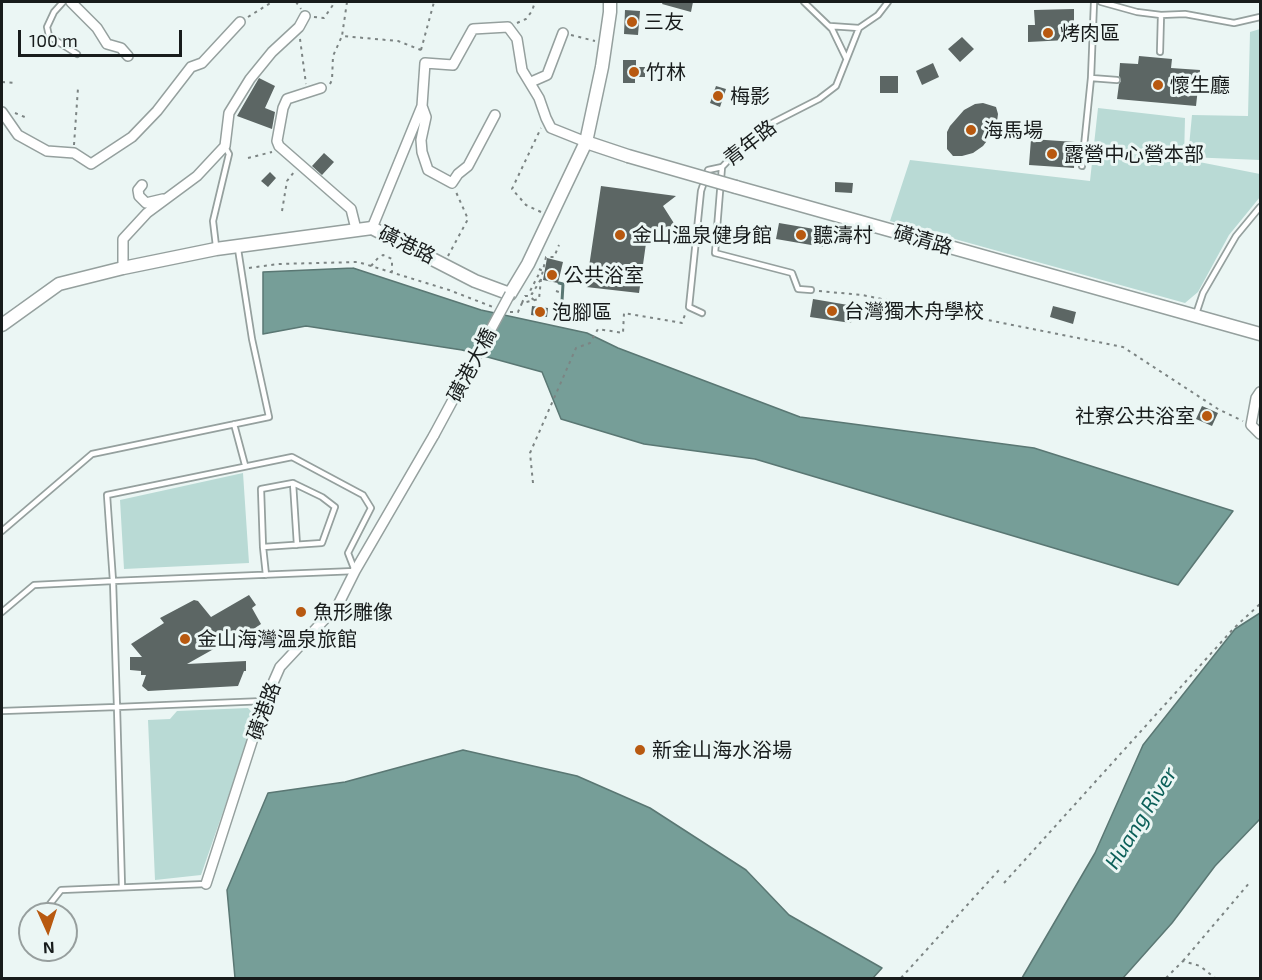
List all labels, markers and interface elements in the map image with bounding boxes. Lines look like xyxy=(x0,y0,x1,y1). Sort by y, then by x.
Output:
place label: 三友 xyxy=(644,10,684,34)
marker: 三友 xyxy=(625,15,639,29)
scale bar xyxy=(21,18,184,56)
place label: 烤肉區 xyxy=(1060,21,1120,45)
marker: 烤肉區 xyxy=(1041,26,1055,40)
text: 100 m xyxy=(29,29,78,51)
place label: 竹林 xyxy=(646,60,686,84)
marker: 竹林 xyxy=(627,65,641,79)
place label: 懷生廳 xyxy=(1170,73,1230,97)
marker: 懷生廳 xyxy=(1151,78,1165,92)
place label: 梅影 xyxy=(730,84,770,108)
marker: 梅影 xyxy=(711,89,725,103)
street label: 青年路 xyxy=(719,115,781,171)
place label: 海馬場 xyxy=(983,118,1043,142)
marker: 海馬場 xyxy=(964,123,978,137)
place label: 露營中心營本部 xyxy=(1064,142,1204,166)
marker: 露營中心營本部 xyxy=(1045,147,1059,161)
street label: 磺清路 xyxy=(891,220,955,260)
street label: 磺港路 xyxy=(375,221,439,269)
place label: 金山溫泉健身館 xyxy=(632,223,772,247)
place label: 聽濤村 xyxy=(813,223,873,247)
marker: 金山溫泉健身館 xyxy=(613,228,627,242)
marker: 聽濤村 xyxy=(794,228,808,242)
place label: 公共浴室 xyxy=(564,263,644,287)
marker: 公共浴室 xyxy=(545,268,559,282)
place label: 台灣獨木舟學校 xyxy=(844,299,984,323)
place label: 泡腳區 xyxy=(552,300,612,324)
marker: 台灣獨木舟學校 xyxy=(825,304,839,318)
marker: 泡腳區 xyxy=(533,305,547,319)
street label: 磺港大橋 xyxy=(443,324,501,406)
place label: 社寮公共浴室 xyxy=(1075,404,1195,428)
marker: 社寮公共浴室 xyxy=(1200,409,1214,423)
place label: 魚形雕像 xyxy=(313,600,393,624)
marker: 魚形雕像 xyxy=(294,605,308,619)
place label: 金山海灣溫泉旅館 xyxy=(197,627,357,651)
marker: 金山海灣溫泉旅館 xyxy=(178,632,192,646)
street label: 磺港路 xyxy=(242,679,286,743)
place label: 新金山海水浴場 xyxy=(652,738,792,762)
marker: 新金山海水浴場 xyxy=(633,743,647,757)
water label: Huang River xyxy=(1100,762,1182,874)
north arrow xyxy=(18,902,78,962)
text: N xyxy=(43,939,55,958)

